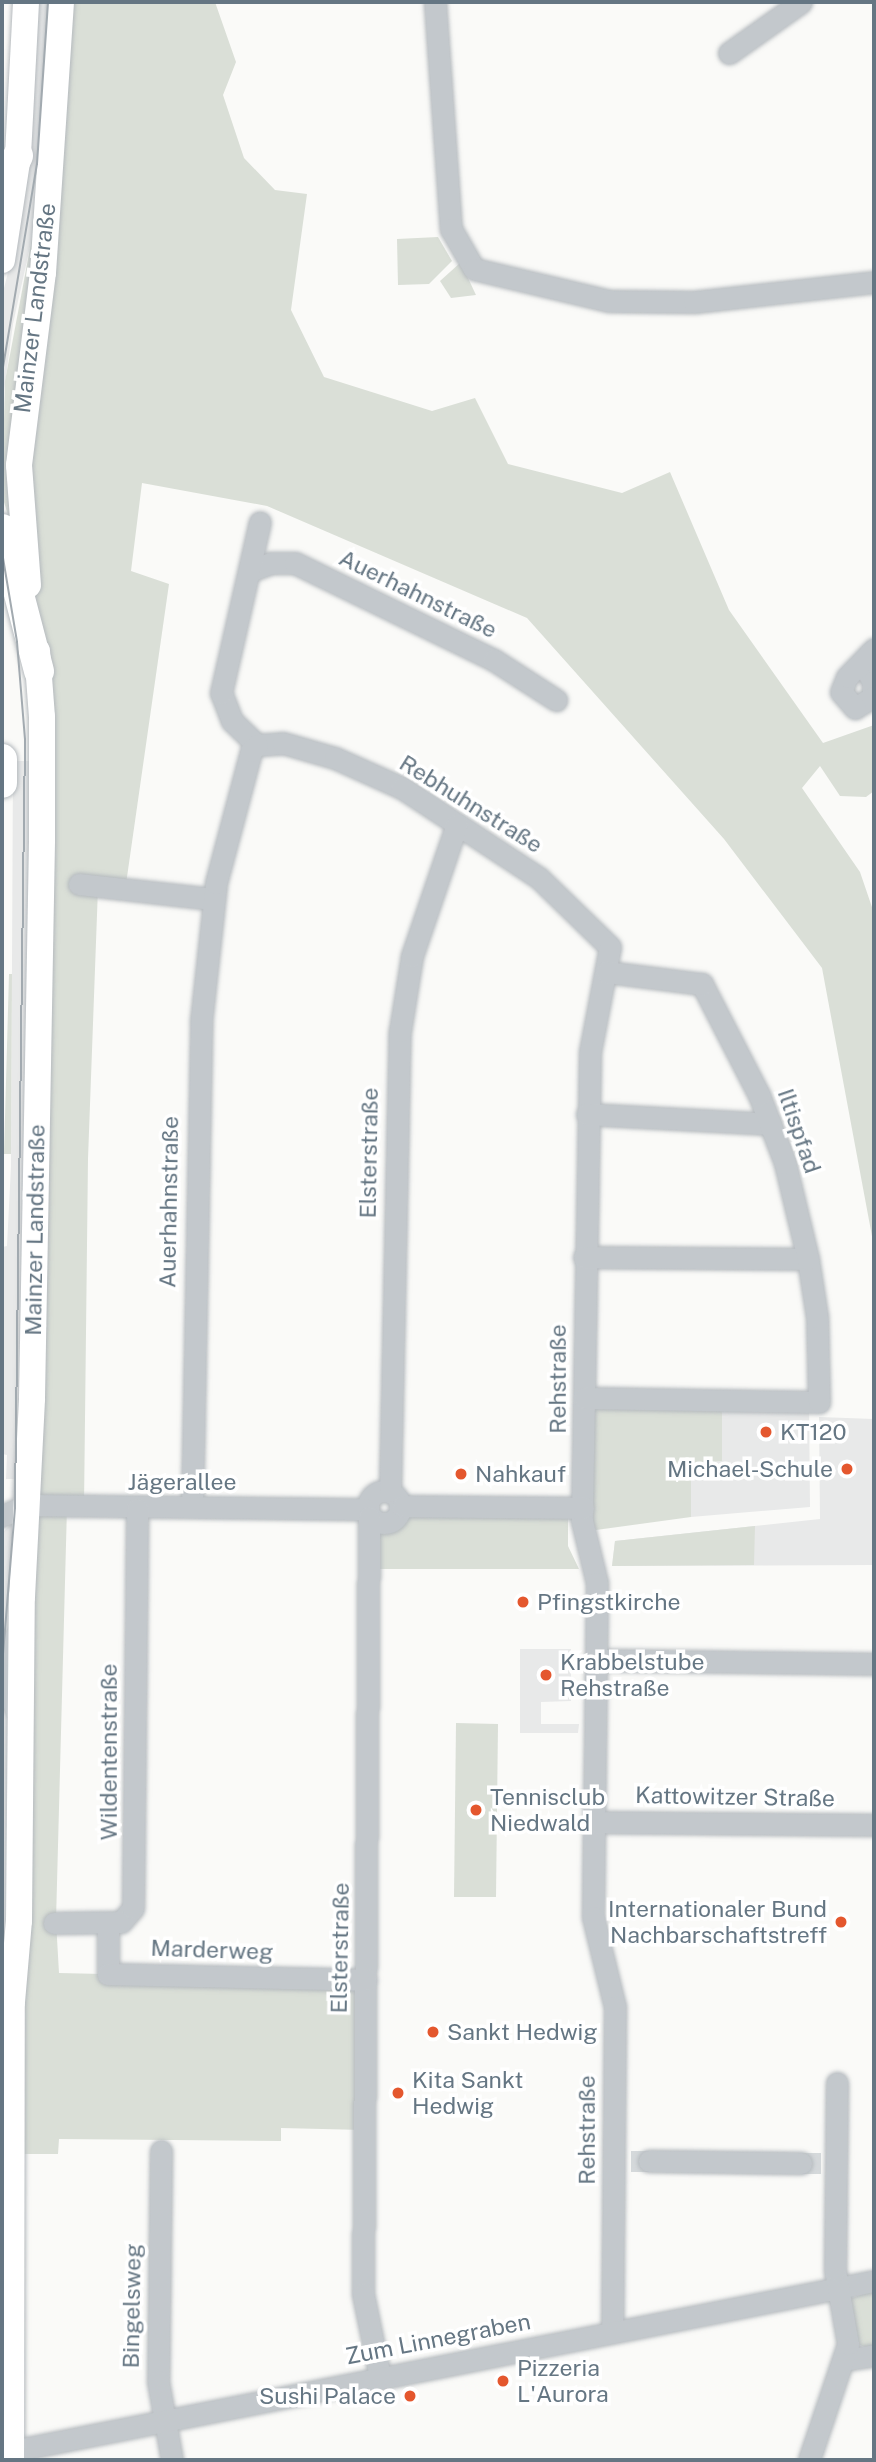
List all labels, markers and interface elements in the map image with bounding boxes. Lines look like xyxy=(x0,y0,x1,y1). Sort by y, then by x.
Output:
street label: Mainzer Landstraße xyxy=(8,201,62,415)
street label: Auerhahnstraße xyxy=(335,544,501,644)
street label: Rebhuhnstraße xyxy=(394,749,548,859)
street label: Iltispfad xyxy=(772,1085,826,1177)
street label: Elsterstraße xyxy=(354,1087,384,1219)
street label: Auerhahnstraße xyxy=(154,1116,184,1288)
street label: Mainzer Landstraße xyxy=(19,1124,51,1336)
street label: Rehstraße xyxy=(544,1324,572,1434)
place label: KT120 xyxy=(780,1418,847,1446)
marker: KT120 xyxy=(758,1424,774,1440)
place label: Michael-Schule xyxy=(667,1455,833,1483)
place label: Nahkauf xyxy=(475,1460,566,1488)
marker: Michael-Schule xyxy=(839,1461,855,1477)
marker: Nahkauf xyxy=(453,1466,469,1482)
street label: Jägerallee xyxy=(128,1468,236,1496)
place label: Pfingstkirche xyxy=(537,1588,680,1616)
marker: Pfingstkirche xyxy=(515,1594,531,1610)
place label: Krabbelstube Rehstraße xyxy=(560,1648,705,1702)
street label: Wildentenstraße xyxy=(95,1664,123,1840)
marker: Krabbelstube Rehstraße xyxy=(538,1667,554,1683)
street label: Kattowitzer Straße xyxy=(635,1781,835,1813)
place label: Tennisclub Niedwald xyxy=(490,1783,605,1837)
marker: Tennisclub Niedwald xyxy=(468,1802,484,1818)
street label: Elsterstraße xyxy=(325,1882,355,2014)
place label: Internationaler Bund Nachbarschaftstreff xyxy=(608,1895,827,1949)
marker: Internationaler Bund Nachbarschaftstreff xyxy=(833,1914,849,1930)
street label: Marderweg xyxy=(150,1934,274,1966)
place label: Sankt Hedwig xyxy=(447,2018,598,2046)
marker: Sankt Hedwig xyxy=(425,2024,441,2040)
place label: Kita Sankt Hedwig xyxy=(412,2066,523,2120)
street label: Rehstraße xyxy=(573,2075,601,2185)
marker: Kita Sankt Hedwig xyxy=(390,2085,406,2101)
street label: Bingelsweg xyxy=(117,2243,147,2369)
street label: Zum Linnegraben xyxy=(343,2308,533,2370)
place label: Pizzeria L'Aurora xyxy=(517,2354,609,2408)
marker: Pizzeria L'Aurora xyxy=(495,2373,511,2389)
place label: Sushi Palace xyxy=(259,2382,396,2410)
marker: Sushi Palace xyxy=(402,2388,418,2404)

